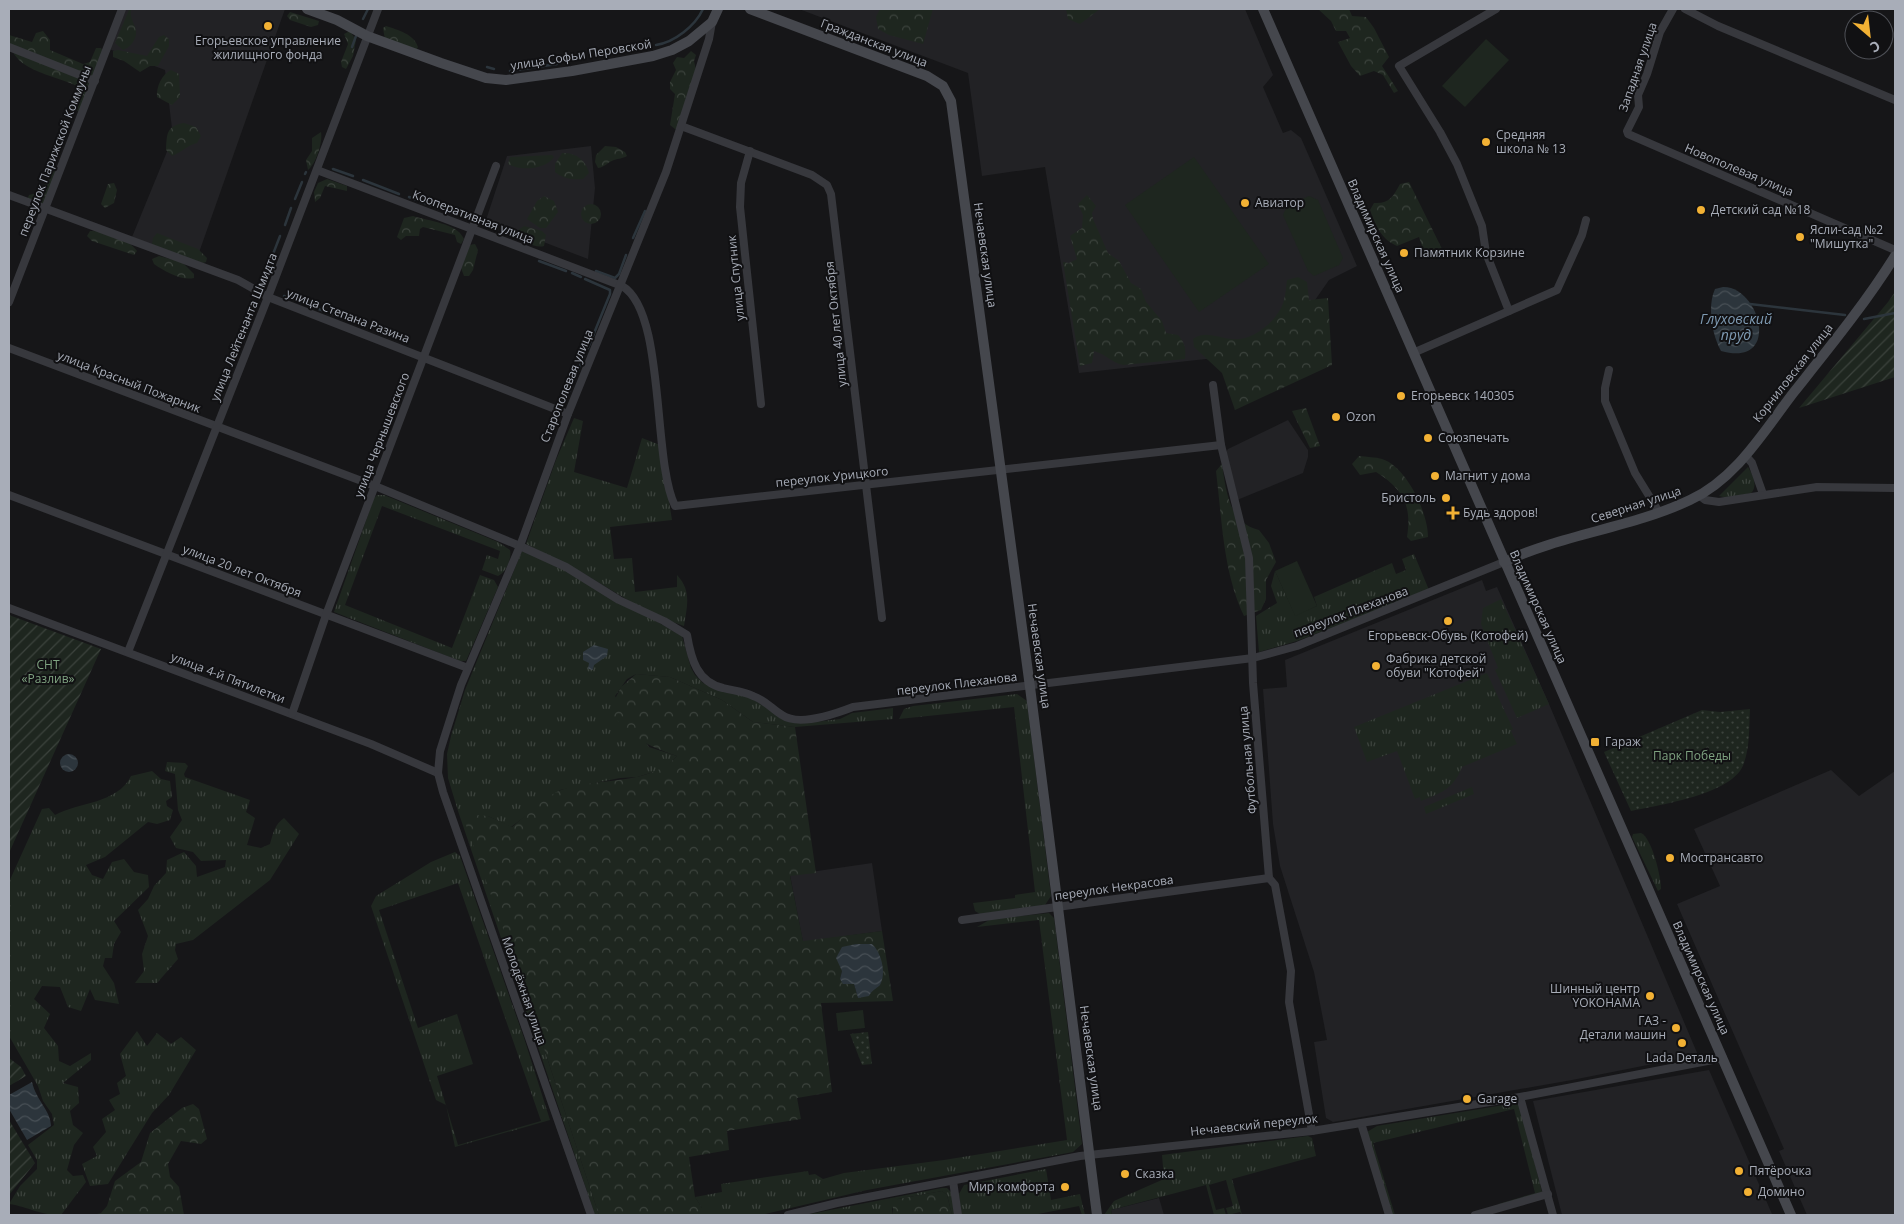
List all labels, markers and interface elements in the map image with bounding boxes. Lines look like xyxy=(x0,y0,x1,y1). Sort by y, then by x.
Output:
north arrow xyxy=(1844,10,1894,60)
street label: Гражданская улица xyxy=(818,14,930,71)
marker: Егорьевское управление жилищного фонда xyxy=(262,20,274,32)
street label: Западная улица xyxy=(1614,20,1661,114)
place label: Егорьевское управление жилищного фонда xyxy=(195,32,341,63)
street label: улица Софьи Перовской xyxy=(509,35,653,74)
text: С xyxy=(1867,36,1884,57)
street label: переулок Парижской Коммуны xyxy=(14,63,95,239)
place label: Средняя школа № 13 xyxy=(1496,126,1566,157)
marker: Средняя школа № 13 xyxy=(1480,136,1492,148)
street label: Новополевая улица xyxy=(1682,139,1796,200)
street label: Владимирская улица xyxy=(1344,176,1409,295)
street label: Кооперативная улица xyxy=(410,186,536,248)
place label: Авиатор xyxy=(1255,194,1304,211)
marker: Авиатор xyxy=(1239,197,1251,209)
street label: Нечаевская улица xyxy=(970,201,1001,309)
place label: Детский сад №18 xyxy=(1711,201,1810,218)
marker: Детский сад №18 xyxy=(1695,204,1707,216)
place label: Ясли-сад №2 "Мишутка" xyxy=(1810,221,1883,252)
marker: Ясли-сад №2 "Мишутка" xyxy=(1794,231,1806,243)
street label: улица Спутник xyxy=(722,234,748,322)
place label: Памятник Корзине xyxy=(1414,244,1525,261)
marker: Памятник Корзине xyxy=(1398,247,1410,259)
street label: улица Лейтенанта Шмидта xyxy=(206,250,281,403)
street label: улица 40 лет Октября xyxy=(820,261,851,388)
street label: улица Степана Разина xyxy=(284,284,412,347)
water label: Глуховский пруд xyxy=(1700,309,1772,344)
street label: Корниловская улица xyxy=(1749,320,1837,426)
street label: Старополевая улица xyxy=(536,327,597,445)
street label: улица Красный Пожарник xyxy=(55,346,204,417)
street label: улица Чернышевского xyxy=(350,370,413,500)
place label: Егорьевск 140305 xyxy=(1411,387,1514,404)
marker: Егорьевск 140305 xyxy=(1395,390,1407,402)
place label: Ozon xyxy=(1346,408,1376,425)
marker: Ozon xyxy=(1330,411,1342,423)
place label: Союзпечать xyxy=(1438,429,1509,446)
marker: Союзпечать xyxy=(1422,432,1434,444)
street label: переулок Урицкого xyxy=(775,462,889,491)
place label: Магнит у дома xyxy=(1445,467,1530,484)
marker: Магнит у дома xyxy=(1429,470,1441,482)
street label: Северная улица xyxy=(1589,482,1683,527)
place label: Бристоль xyxy=(1381,489,1436,506)
marker: Бристоль xyxy=(1440,492,1452,504)
place label: Будь здоров! xyxy=(1463,504,1538,521)
marker: Будь здоров! xyxy=(1447,507,1459,519)
street label: улица 20 лет Октября xyxy=(180,540,304,601)
street label: Владимирская улица xyxy=(1506,547,1571,666)
street label: переулок Плеханова xyxy=(1291,582,1411,641)
street label: Нечаевская улица xyxy=(1024,602,1055,710)
marker: Егорьевск-Обувь (Котофей) xyxy=(1442,615,1454,627)
place label: Егорьевск-Обувь (Котофей) xyxy=(1368,627,1528,644)
street label: улица 4-й Пятилетки xyxy=(169,648,288,707)
place label: Фабрика детской обуви "Котофей" xyxy=(1386,650,1486,681)
park label: СНТ «Разлив» xyxy=(22,656,75,687)
marker: Фабрика детской обуви "Котофей" xyxy=(1370,660,1382,672)
street label: переулок Плеханова xyxy=(896,668,1018,699)
street label: Футбольная улица xyxy=(1234,705,1261,815)
place label: Гараж xyxy=(1605,733,1641,750)
marker: Гараж xyxy=(1589,736,1601,748)
park label: Парк Победы xyxy=(1653,747,1731,764)
place label: Мострансавто xyxy=(1680,849,1763,866)
marker: Мострансавто xyxy=(1664,852,1676,864)
street label: переулок Некрасова xyxy=(1053,871,1175,904)
street label: Владимирская улица xyxy=(1669,918,1734,1037)
street label: Молодёжная улица xyxy=(498,935,551,1047)
place label: Шинный центр YOKOHAMA xyxy=(1550,980,1640,1011)
marker: Шинный центр YOKOHAMA xyxy=(1644,990,1656,1002)
street label: Нечаевская улица xyxy=(1076,1004,1107,1112)
place label: ГАЗ - Детали машин xyxy=(1580,1012,1666,1043)
marker: ГАЗ - Детали машин xyxy=(1670,1022,1682,1034)
marker: Lada Dеталь xyxy=(1676,1037,1688,1049)
place label: Lada Dеталь xyxy=(1646,1049,1718,1066)
place label: Garage xyxy=(1477,1090,1517,1107)
marker: Garage xyxy=(1461,1093,1473,1105)
street label: Нечаевский переулок xyxy=(1189,1109,1319,1140)
place label: Пятёрочка xyxy=(1749,1162,1811,1179)
place label: Сказка xyxy=(1135,1165,1174,1182)
marker: Пятёрочка xyxy=(1733,1165,1745,1177)
marker: Сказка xyxy=(1119,1168,1131,1180)
place label: Мир комфорта xyxy=(968,1178,1055,1195)
marker: Мир комфорта xyxy=(1059,1181,1071,1193)
place label: Домино xyxy=(1758,1183,1805,1200)
marker: Домино xyxy=(1742,1186,1754,1198)

